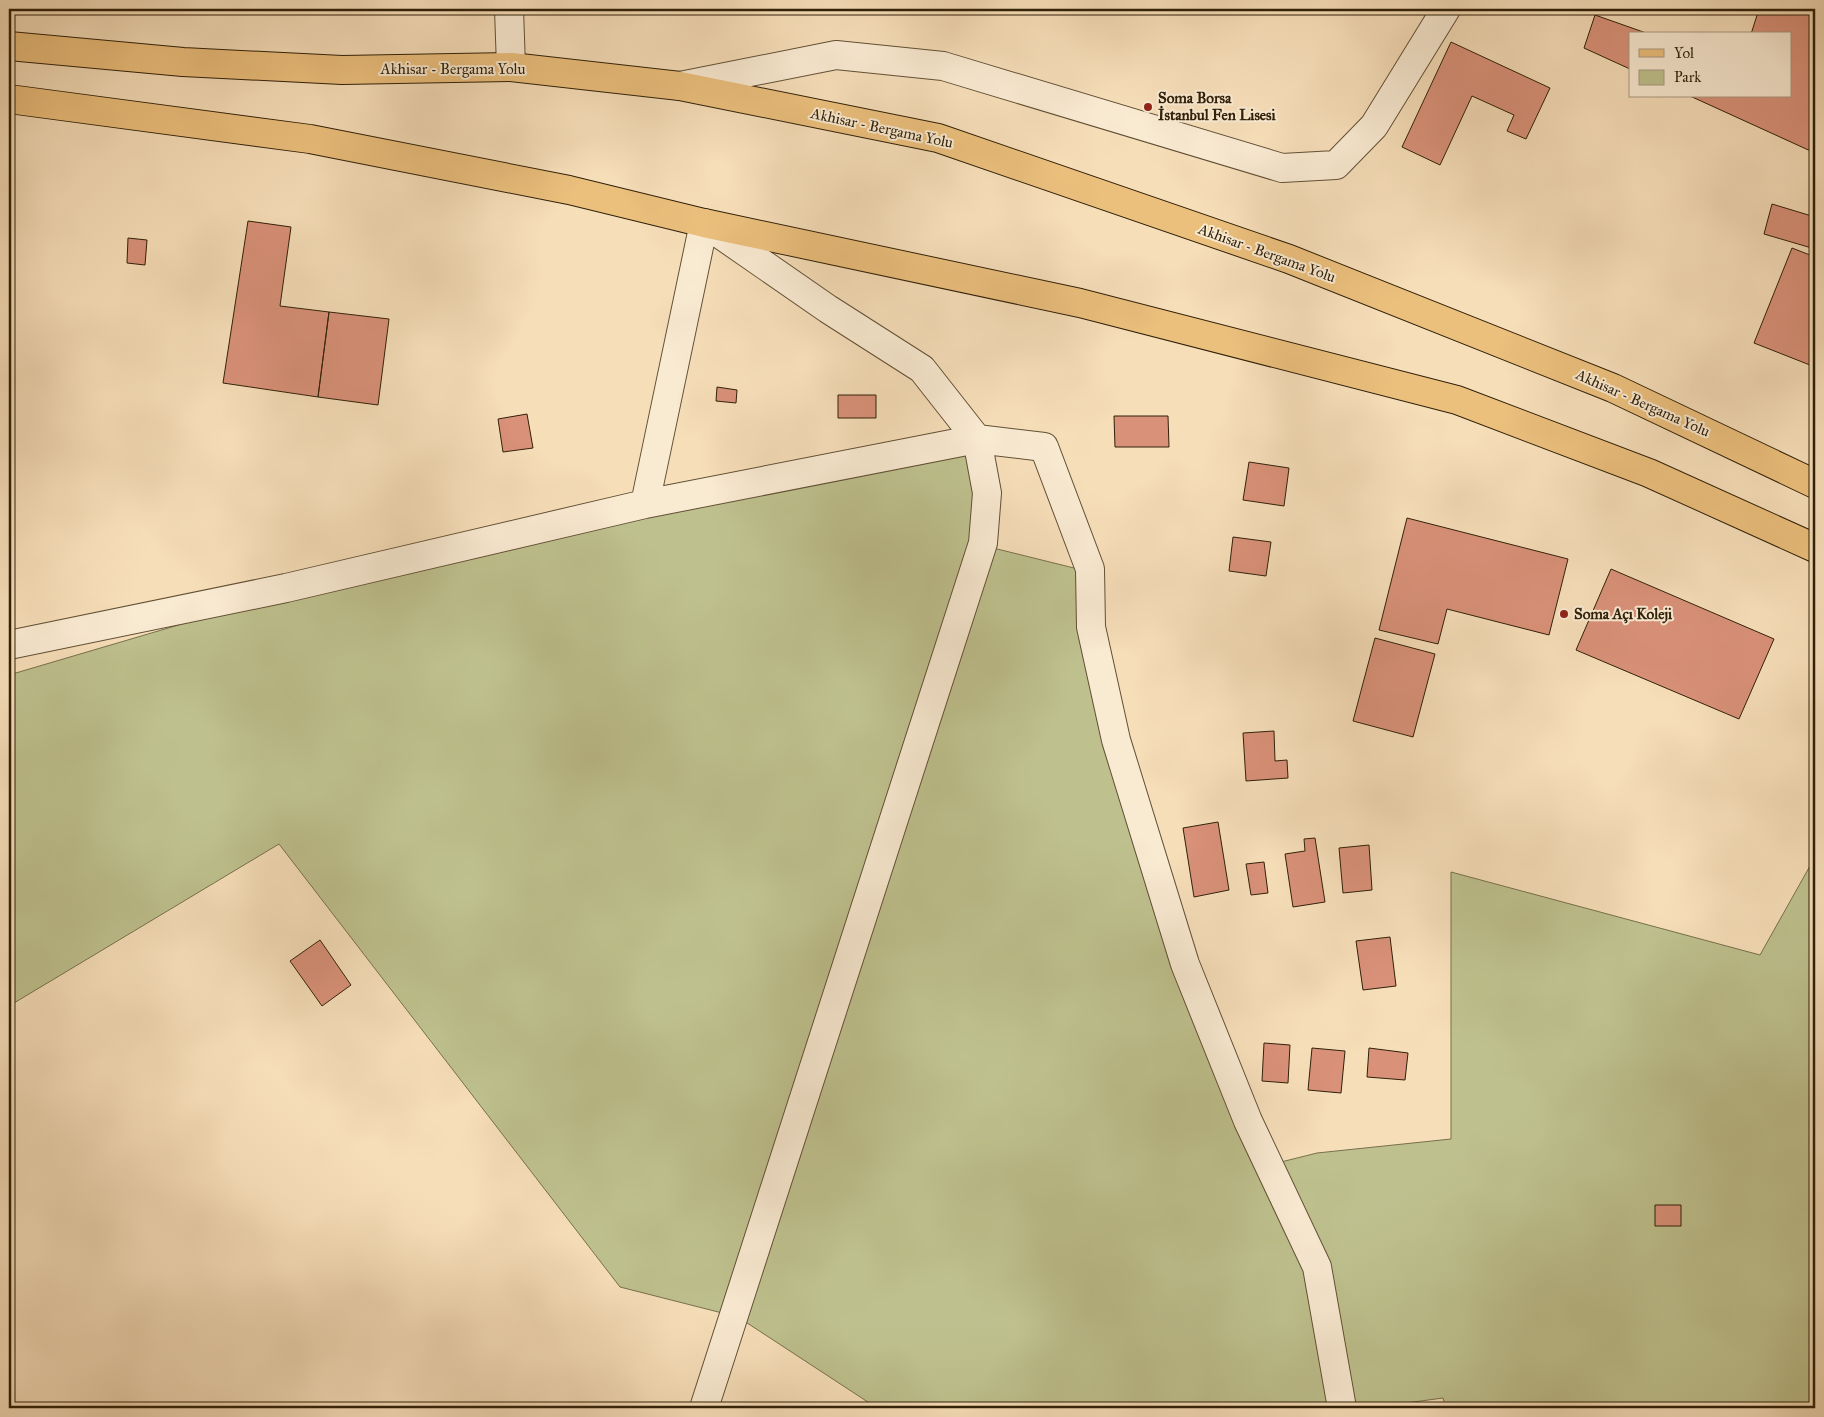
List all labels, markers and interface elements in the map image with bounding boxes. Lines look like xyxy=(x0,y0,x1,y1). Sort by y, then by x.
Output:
legend xyxy=(1629,32,1792,98)
text: Yol xyxy=(1674,44,1695,62)
street label: Akhisar - Bergama Yolu xyxy=(380,60,525,78)
text: Park xyxy=(1674,68,1701,86)
place label: Soma Borsa İstanbul Fen Lisesi xyxy=(1158,89,1277,124)
marker: Soma Borsa İstanbul Fen Lisesi xyxy=(1142,101,1154,113)
street label: Akhisar - Bergama Yolu xyxy=(808,104,955,152)
street label: Akhisar - Bergama Yolu xyxy=(1195,219,1338,286)
street label: Akhisar - Bergama Yolu xyxy=(1572,365,1713,441)
place label: Soma Açı Koleji xyxy=(1574,605,1673,624)
marker: Soma Açı Koleji xyxy=(1558,608,1570,620)

